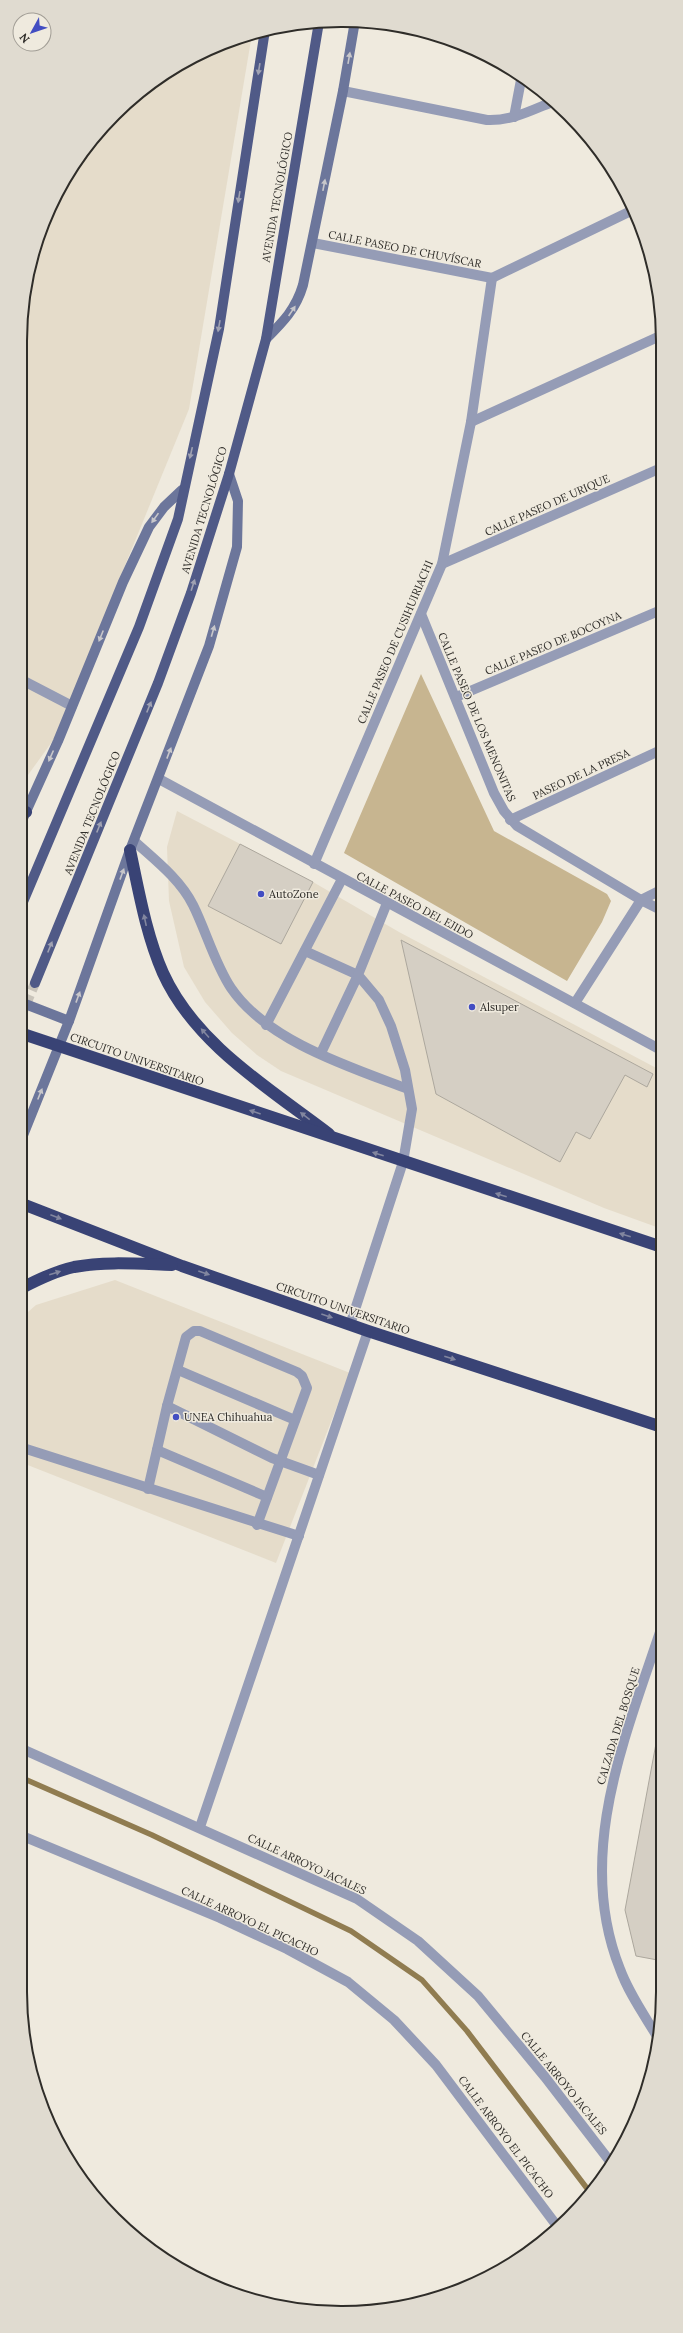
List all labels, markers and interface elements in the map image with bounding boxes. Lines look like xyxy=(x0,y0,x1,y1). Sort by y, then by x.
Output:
north arrow xyxy=(12,12,52,52)
text: N xyxy=(16,30,32,46)
one-way arrow xyxy=(346,52,352,64)
one-way arrow xyxy=(256,63,262,75)
street label: AVENIDA TECNOLÓGICO xyxy=(258,130,295,264)
one-way arrow xyxy=(322,179,328,192)
one-way arrow xyxy=(236,191,242,203)
street label: CALLE PASEO DE CHUVÍSCAR xyxy=(327,227,483,271)
one-way arrow xyxy=(288,305,296,316)
one-way arrow xyxy=(216,320,222,332)
street label: AVENIDA TECNOLÓGICO xyxy=(178,445,230,576)
one-way arrow xyxy=(187,446,193,459)
street label: CALLE PASEO DE URIQUE xyxy=(482,471,612,539)
one-way arrow xyxy=(151,513,159,523)
street label: CALLE PASEO DE CUSIHUIRIACHI xyxy=(354,558,436,726)
one-way arrow xyxy=(191,578,197,590)
street label: CALLE PASEO DE BOCOYNA xyxy=(483,607,624,678)
one-way arrow xyxy=(210,625,216,637)
one-way arrow xyxy=(98,630,105,642)
street label: CALLE PASEO DE LOS MENONITAS xyxy=(435,630,519,804)
one-way arrow xyxy=(146,700,152,712)
street label: PASEO DE LA PRESA xyxy=(530,745,633,803)
one-way arrow xyxy=(166,747,172,759)
street label: AVENIDA TECNOLÓGICO xyxy=(60,749,123,878)
one-way arrow xyxy=(48,750,54,762)
one-way arrow xyxy=(97,820,103,832)
one-way arrow xyxy=(119,868,125,880)
street label: CALLE PASEO DEL EJIDO xyxy=(354,868,476,942)
place label: AutoZone xyxy=(268,887,319,901)
marker: AutoZone xyxy=(256,889,266,899)
one-way arrow xyxy=(142,913,148,926)
one-way arrow xyxy=(47,940,53,952)
one-way arrow xyxy=(75,990,81,1002)
place label: Alsuper xyxy=(479,1000,519,1014)
marker: Alsuper xyxy=(467,1002,477,1012)
one-way arrow xyxy=(200,1028,209,1038)
street label: CIRCUITO UNIVERSITARIO xyxy=(68,1029,206,1089)
one-way arrow xyxy=(37,1089,43,1100)
one-way arrow xyxy=(248,1109,260,1115)
one-way arrow xyxy=(300,1112,310,1120)
one-way arrow xyxy=(372,1150,384,1156)
one-way arrow xyxy=(495,1191,507,1197)
one-way arrow xyxy=(51,1215,63,1221)
one-way arrow xyxy=(618,1232,630,1238)
one-way arrow xyxy=(50,1270,62,1276)
one-way arrow xyxy=(198,1271,210,1277)
street label: CIRCUITO UNIVERSITARIO xyxy=(274,1278,412,1338)
one-way arrow xyxy=(321,1314,333,1320)
one-way arrow xyxy=(444,1355,456,1361)
place label: UNEA Chihuahua xyxy=(184,1410,273,1424)
marker: UNEA Chihuahua xyxy=(171,1412,181,1422)
street label: CALZADA DEL BOSQUE xyxy=(593,1665,643,1786)
street label: CALLE ARROYO JACALES xyxy=(246,1830,368,1898)
street label: CALLE ARROYO EL PICACHO xyxy=(179,1883,321,1959)
street label: CALLE ARROYO JACALES xyxy=(518,2028,610,2138)
street label: CALLE ARROYO EL PICACHO xyxy=(455,2073,557,2201)

